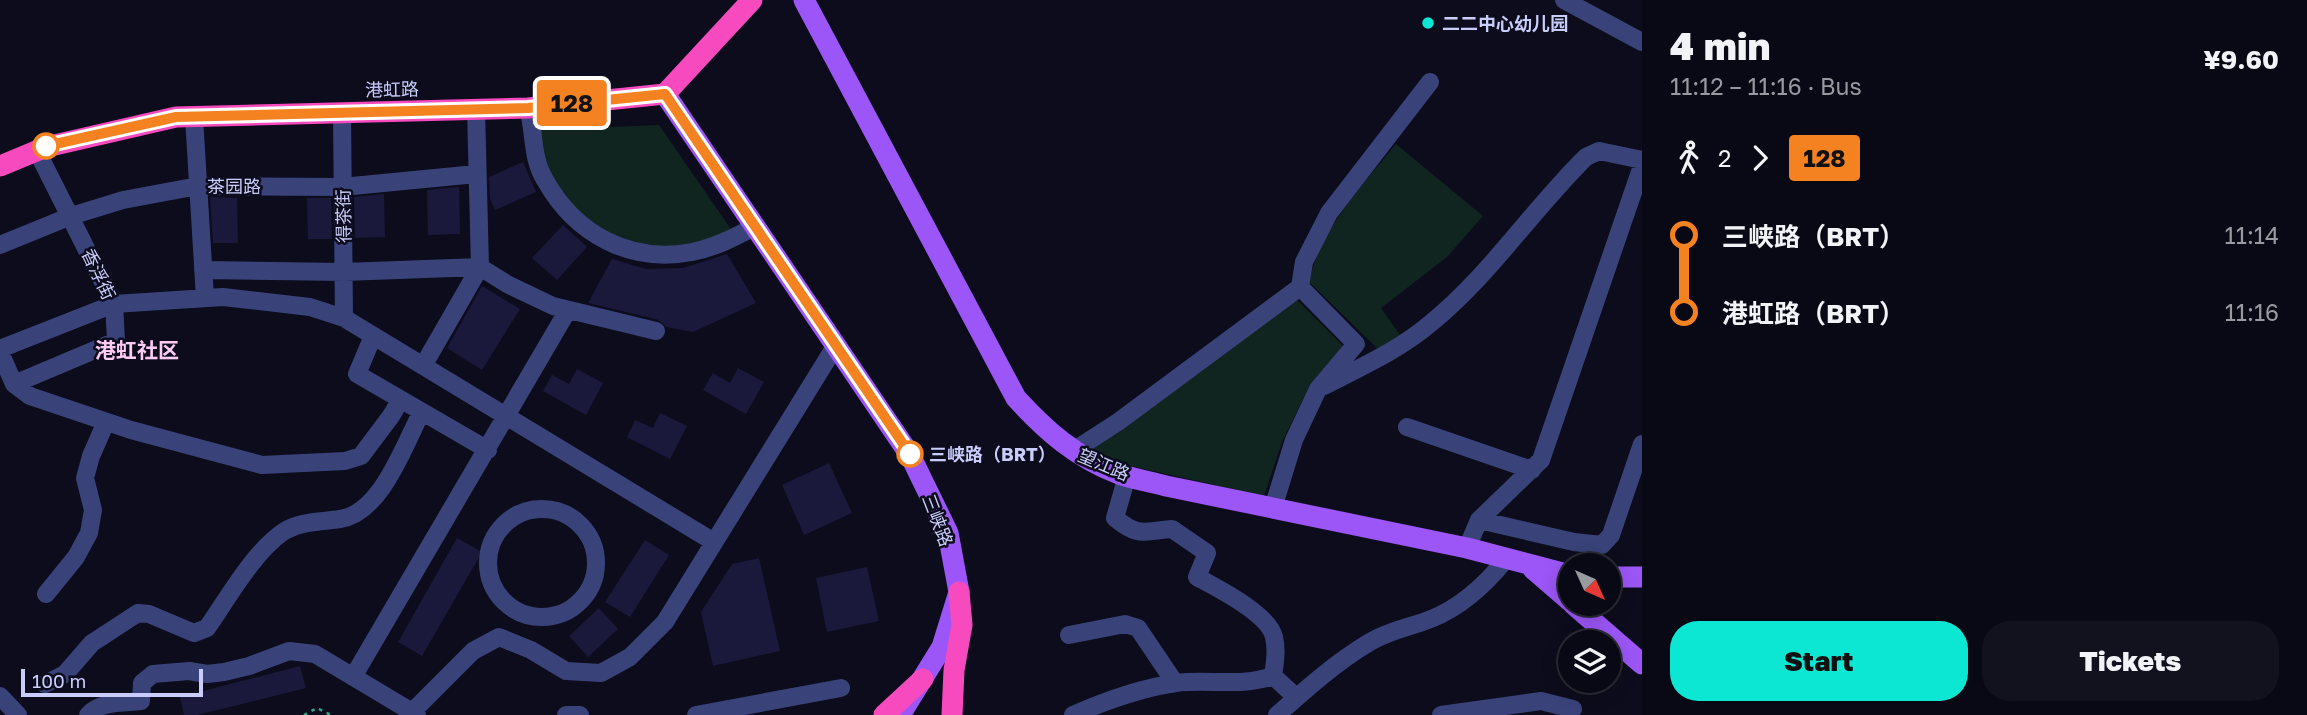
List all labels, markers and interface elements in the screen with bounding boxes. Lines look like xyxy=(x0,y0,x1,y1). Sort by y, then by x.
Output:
place label: 二二中心幼儿园 xyxy=(1442,12,1568,34)
marker: 二二中心幼儿园 xyxy=(1420,15,1436,31)
text: 4 min xyxy=(1670,23,1771,68)
text: ¥9.60 xyxy=(2204,44,2279,75)
text: 11:12 – 11:16 · Bus xyxy=(1670,72,1862,100)
street label: 港虹路 xyxy=(365,78,419,100)
line badge: 128 xyxy=(532,80,612,126)
text: 128 xyxy=(551,88,593,117)
unlabelled marker xyxy=(33,133,59,159)
icon: walk xyxy=(1670,139,1708,177)
icon: forward xyxy=(1741,139,1779,177)
text: 128 xyxy=(1803,143,1846,172)
text: 2 xyxy=(1718,144,1731,172)
street label: 茶园路 xyxy=(207,175,261,197)
street label: 得茶街 xyxy=(332,189,354,243)
text: 三峡路（BRT） xyxy=(1722,221,1905,252)
text: 11:14 xyxy=(2225,221,2279,249)
street label: 香浮街 xyxy=(78,245,120,303)
text: 港虹路（BRT） xyxy=(1722,298,1905,329)
text: 11:16 xyxy=(2225,298,2279,326)
district label: 港虹社区 xyxy=(95,337,179,363)
marker: 三峡路（BRT） xyxy=(897,441,923,467)
place label: 三峡路（BRT） xyxy=(929,443,1056,465)
street label: 望江路 xyxy=(1075,443,1133,485)
street label: 三峡路 xyxy=(918,491,958,549)
north arrow xyxy=(1558,553,1620,616)
map controls xyxy=(1558,553,1621,693)
button: Start xyxy=(1670,621,1968,701)
button: Tickets xyxy=(1982,621,2279,701)
button: layers xyxy=(1558,630,1621,693)
scale bar xyxy=(21,666,203,698)
text: 100 m xyxy=(32,669,86,692)

